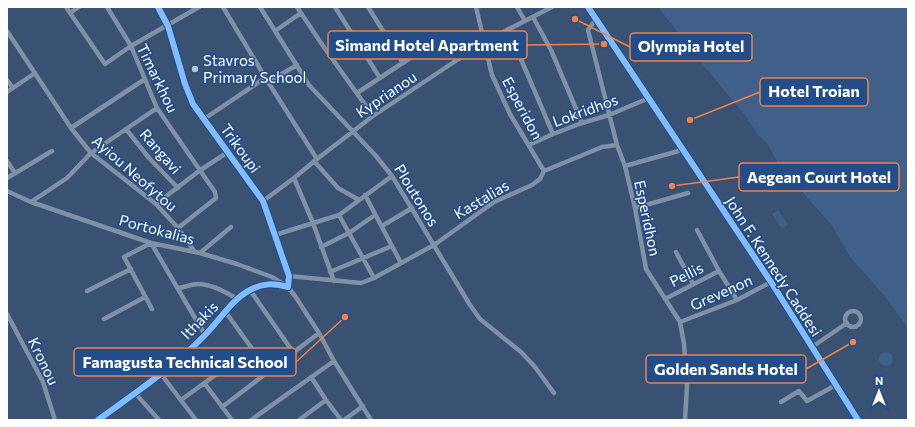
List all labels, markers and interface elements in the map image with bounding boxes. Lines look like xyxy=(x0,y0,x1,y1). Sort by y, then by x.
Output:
callout: Simand Hotel Apartment xyxy=(328,31,527,59)
callout: Olympia Hotel xyxy=(630,33,752,61)
text: Simand Hotel Apartment xyxy=(335,35,519,54)
text: Olympia Hotel xyxy=(638,36,744,55)
street label: Timarkhou xyxy=(134,41,182,115)
place label: Stavros Primary School xyxy=(203,51,306,86)
marker: Stavros Primary School xyxy=(190,64,200,74)
street label: Kyprianou xyxy=(352,67,420,121)
street label: Esperidon xyxy=(499,74,547,142)
callout: Hotel Troian xyxy=(760,78,868,106)
text: Hotel Troian xyxy=(768,81,860,100)
street label: Lokridhos xyxy=(550,90,620,130)
street label: Trikoupi xyxy=(217,120,265,176)
street label: Rangavi xyxy=(137,125,185,177)
street label: Ayiou Neofytou xyxy=(89,131,181,215)
street label: Ploutonos xyxy=(391,161,443,230)
callout: Aegean Court Hotel xyxy=(739,163,899,191)
text: Aegean Court Hotel xyxy=(747,167,891,186)
street label: Kastalias xyxy=(450,175,512,222)
street label: Esperidhon xyxy=(631,178,665,258)
street label: John F. Kennedy Caddesi xyxy=(722,193,826,339)
street label: Portokalias xyxy=(117,210,197,248)
street label: Pellis xyxy=(666,258,706,290)
street label: Grevenon xyxy=(687,270,755,314)
street label: Ithakis xyxy=(177,297,221,343)
street label: Kronou xyxy=(25,334,63,388)
callout: Famagusta Technical School xyxy=(74,348,296,376)
text: Famagusta Technical School xyxy=(82,352,288,371)
callout: Golden Sands Hotel xyxy=(646,355,806,383)
text: Golden Sands Hotel xyxy=(654,359,798,378)
north arrow xyxy=(859,371,899,411)
text: N xyxy=(875,374,883,387)

